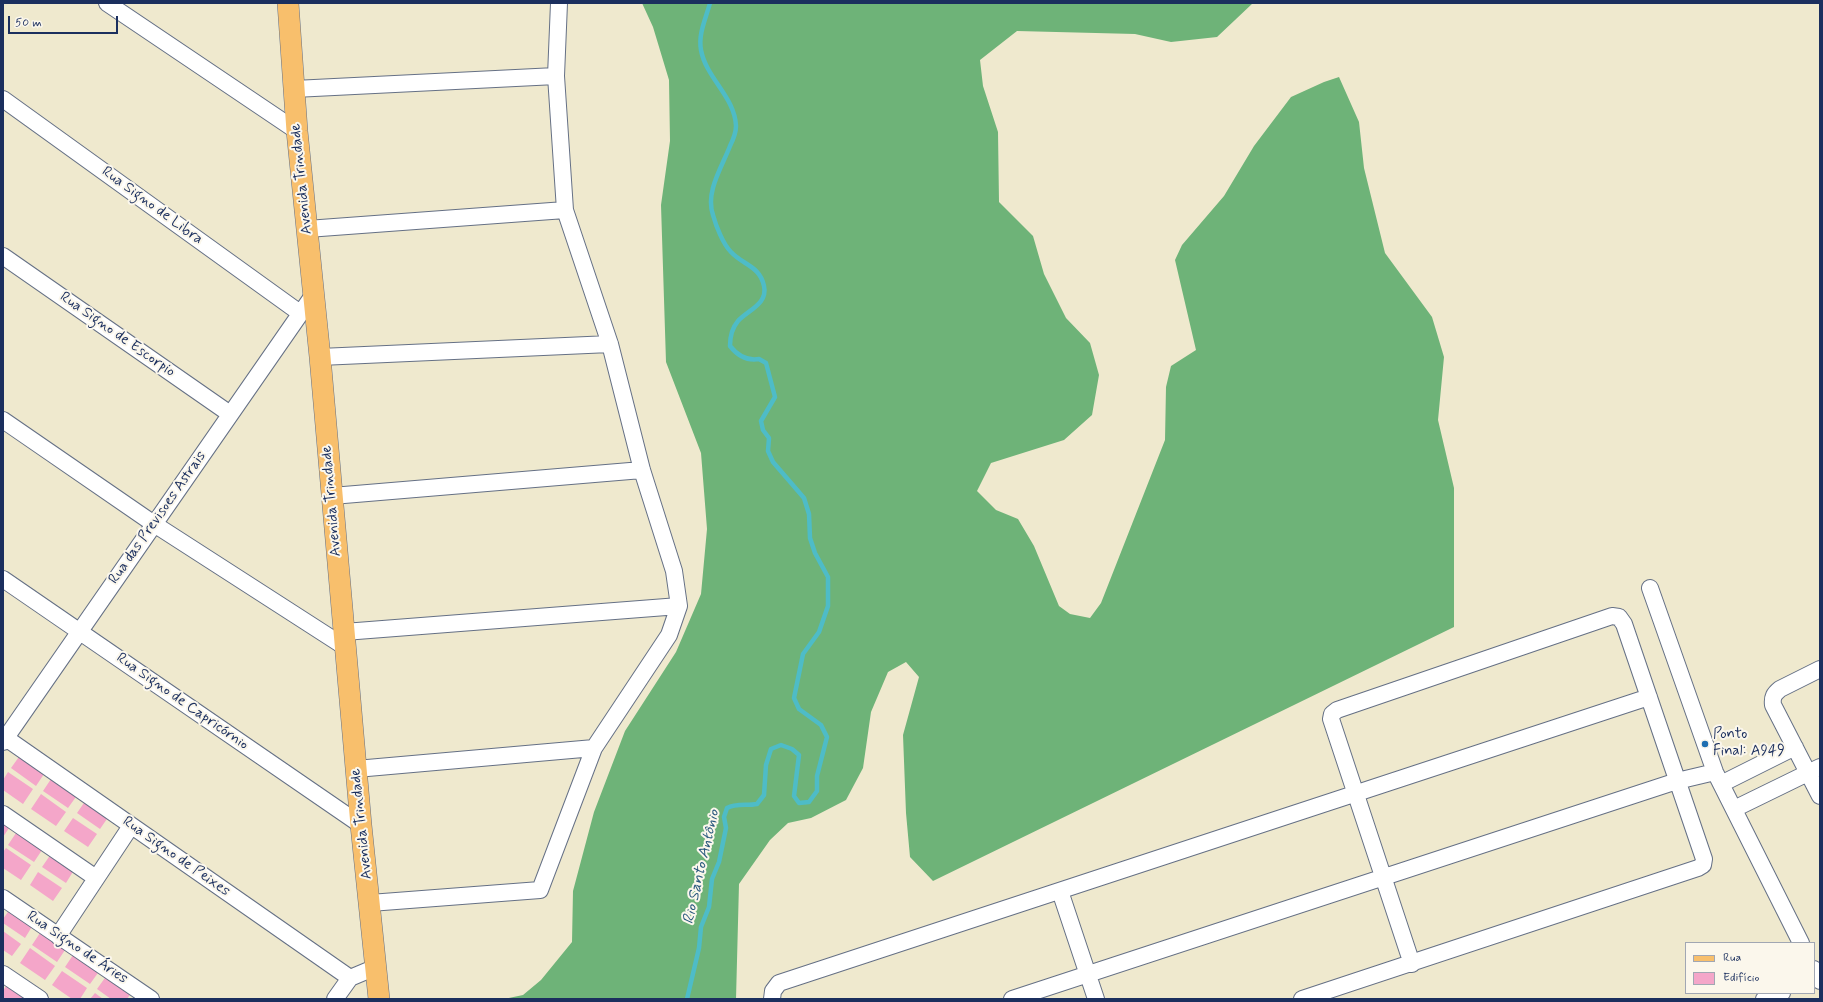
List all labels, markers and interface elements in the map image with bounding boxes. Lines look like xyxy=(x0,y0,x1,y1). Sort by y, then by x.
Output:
scale bar xyxy=(10,8,120,34)
text: 50 m xyxy=(15,15,42,31)
street label: Avenida Trindade xyxy=(287,123,317,235)
street label: Rua Signo de Libra xyxy=(98,163,206,249)
street label: Rua Signo de Escorpio xyxy=(56,288,178,382)
street label: Avenida Trindade xyxy=(318,445,346,557)
street label: Rua das Previsoes Astrais xyxy=(105,448,211,588)
street label: Rua Signo de Capricórnio xyxy=(112,650,252,754)
place label: Ponto Final: A949 xyxy=(1713,726,1785,761)
marker: Ponto Final: A949 xyxy=(1700,739,1710,749)
street label: Avenida Trindade xyxy=(347,768,377,880)
water label: Rio Santo Antônio xyxy=(680,808,724,926)
street label: Rua Signo de Peixes xyxy=(119,813,233,901)
street label: Rua Signo de Áries xyxy=(23,908,131,988)
legend xyxy=(1685,942,1815,994)
text: Rua xyxy=(1723,950,1741,966)
text: Edifício xyxy=(1723,970,1759,986)

